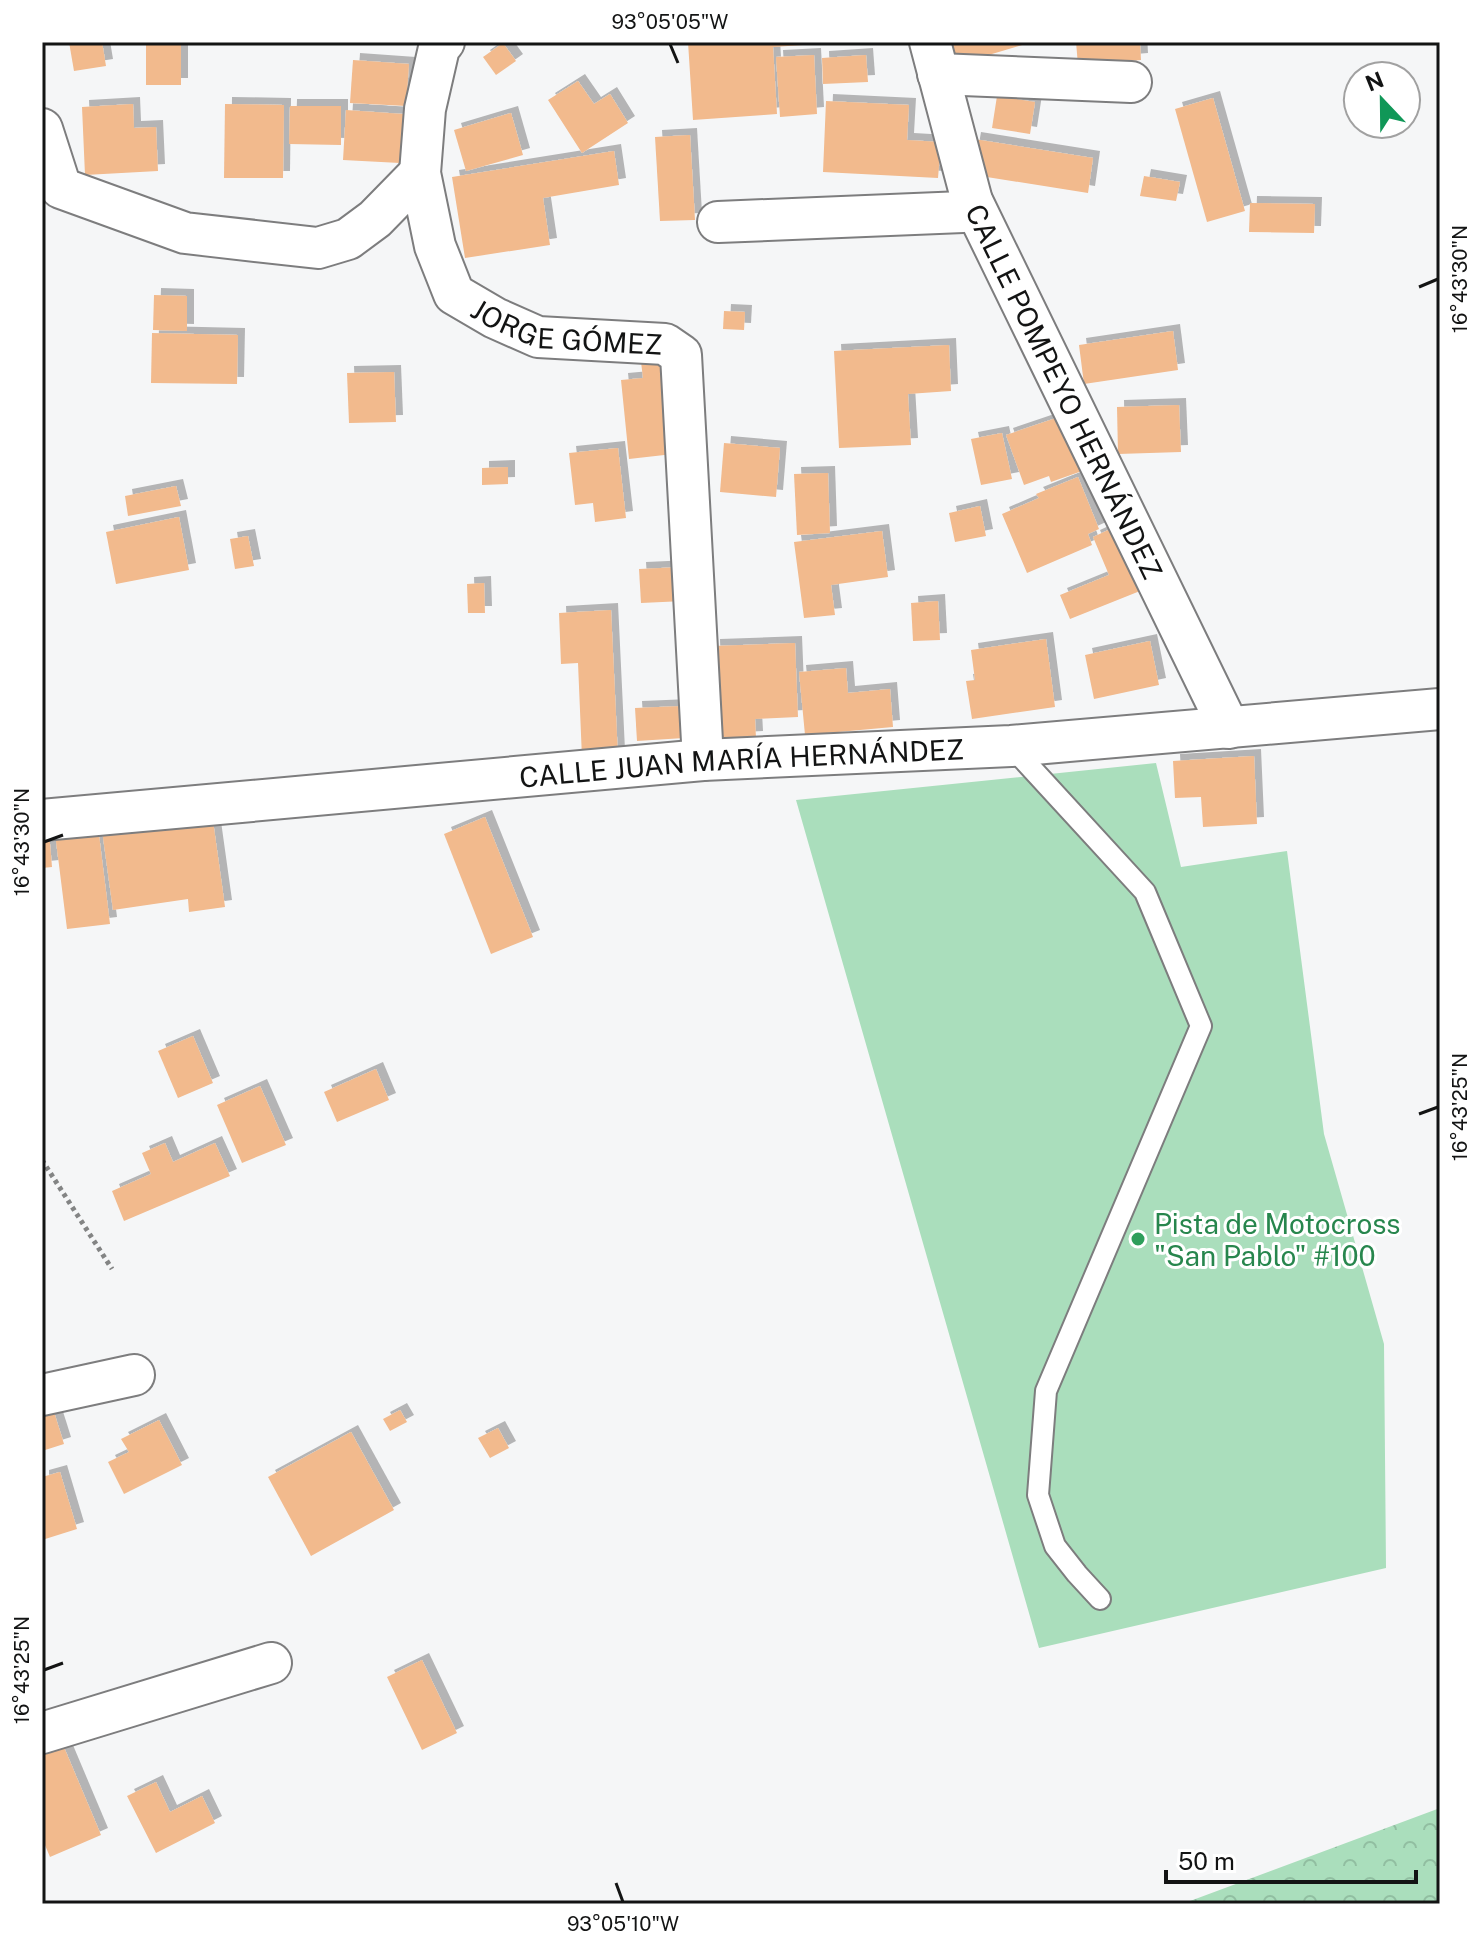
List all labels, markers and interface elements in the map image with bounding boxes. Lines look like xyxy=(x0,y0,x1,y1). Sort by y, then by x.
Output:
text: 93°05'05"W xyxy=(612,10,728,34)
north arrow xyxy=(1342,60,1422,140)
text: N xyxy=(1362,66,1387,97)
street label: CALLE POMPEYO HERNÁNDEZ xyxy=(959,198,1170,584)
text: 16°43'30"N xyxy=(1448,225,1472,333)
street label: JORGE GÓMEZ xyxy=(466,292,663,360)
street label: CALLE JUAN MARÍA HERNÁNDEZ xyxy=(518,732,965,793)
text: 16°43'30"N xyxy=(10,788,34,896)
text: 16°43'25"N xyxy=(1448,1053,1472,1161)
place label: Pista de Motocross "San Pablo" #100 xyxy=(1154,1207,1400,1272)
marker: Pista de Motocross "San Pablo" #100 xyxy=(1129,1230,1147,1248)
text: 16°43'25"N xyxy=(10,1616,34,1724)
scale bar xyxy=(1166,1834,1416,1884)
text: 50 m xyxy=(1178,1847,1235,1875)
text: 93°05'10"W xyxy=(567,1912,679,1936)

